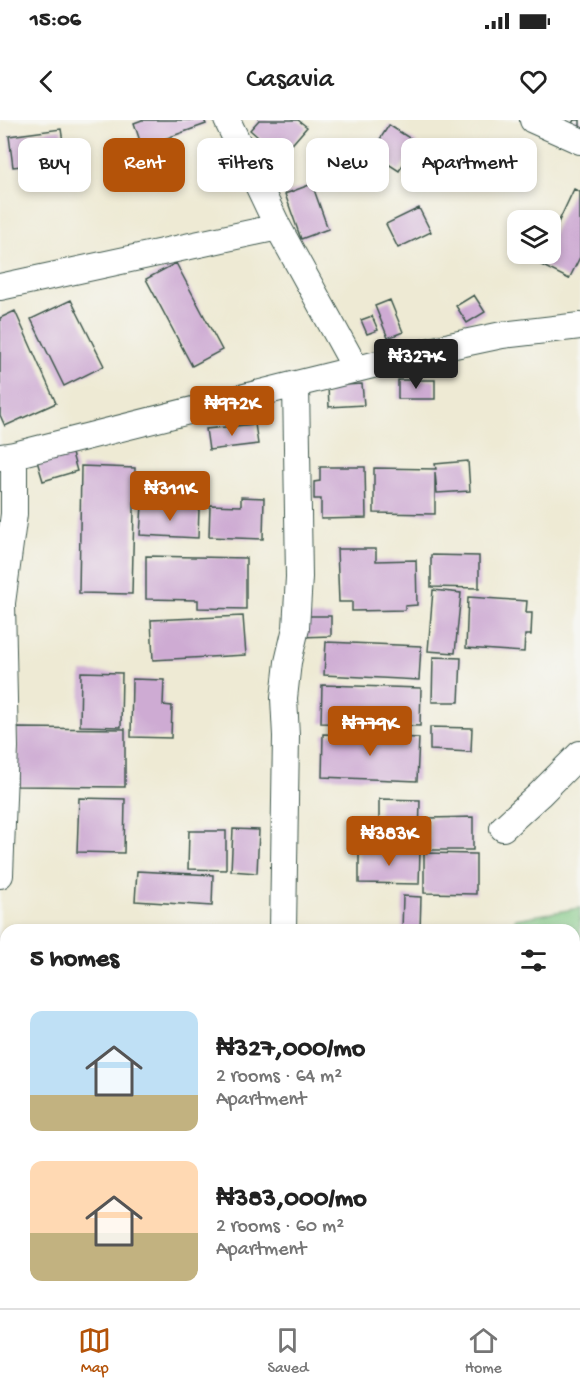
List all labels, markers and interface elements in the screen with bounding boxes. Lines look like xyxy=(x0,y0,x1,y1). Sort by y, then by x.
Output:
text: 15:06 xyxy=(30,8,81,34)
icon: back xyxy=(30,65,63,98)
text: Casavia xyxy=(246,65,334,97)
icon: heart xyxy=(517,65,550,98)
chip: Buy xyxy=(18,138,91,192)
chip: Rent xyxy=(103,138,185,192)
chip: Filters xyxy=(197,138,294,192)
chip: New xyxy=(306,138,389,192)
chip: Apartment xyxy=(401,138,537,192)
map controls xyxy=(507,210,561,264)
button: layers xyxy=(507,210,561,264)
pin: ₦327K xyxy=(374,339,458,390)
text: ₦327K xyxy=(388,347,444,370)
pin: ₦972K xyxy=(190,386,274,437)
text: ₦972K xyxy=(204,394,260,417)
pin: ₦311K xyxy=(128,471,212,522)
text: ₦311K xyxy=(144,479,196,502)
pin: ₦779K xyxy=(328,706,412,757)
text: ₦779K xyxy=(342,714,398,737)
pin: ₦383K xyxy=(347,816,431,867)
text: ₦383K xyxy=(360,824,418,847)
icon: filters xyxy=(517,944,550,977)
text: 5 homes xyxy=(30,945,119,976)
icon: home xyxy=(78,1035,150,1107)
text: ₦327,000/mo xyxy=(216,1035,365,1066)
text: 2 rooms · 64 m² xyxy=(216,1066,342,1089)
text: Apartment xyxy=(216,1089,306,1112)
icon: home xyxy=(78,1185,150,1257)
text: ₦383,000/mo xyxy=(216,1185,367,1216)
text: 2 rooms · 60 m² xyxy=(216,1216,344,1239)
text: Apartment xyxy=(216,1239,306,1262)
tab: Map xyxy=(78,1324,111,1379)
tab: Saved xyxy=(267,1324,308,1379)
tab: Home xyxy=(465,1324,502,1379)

